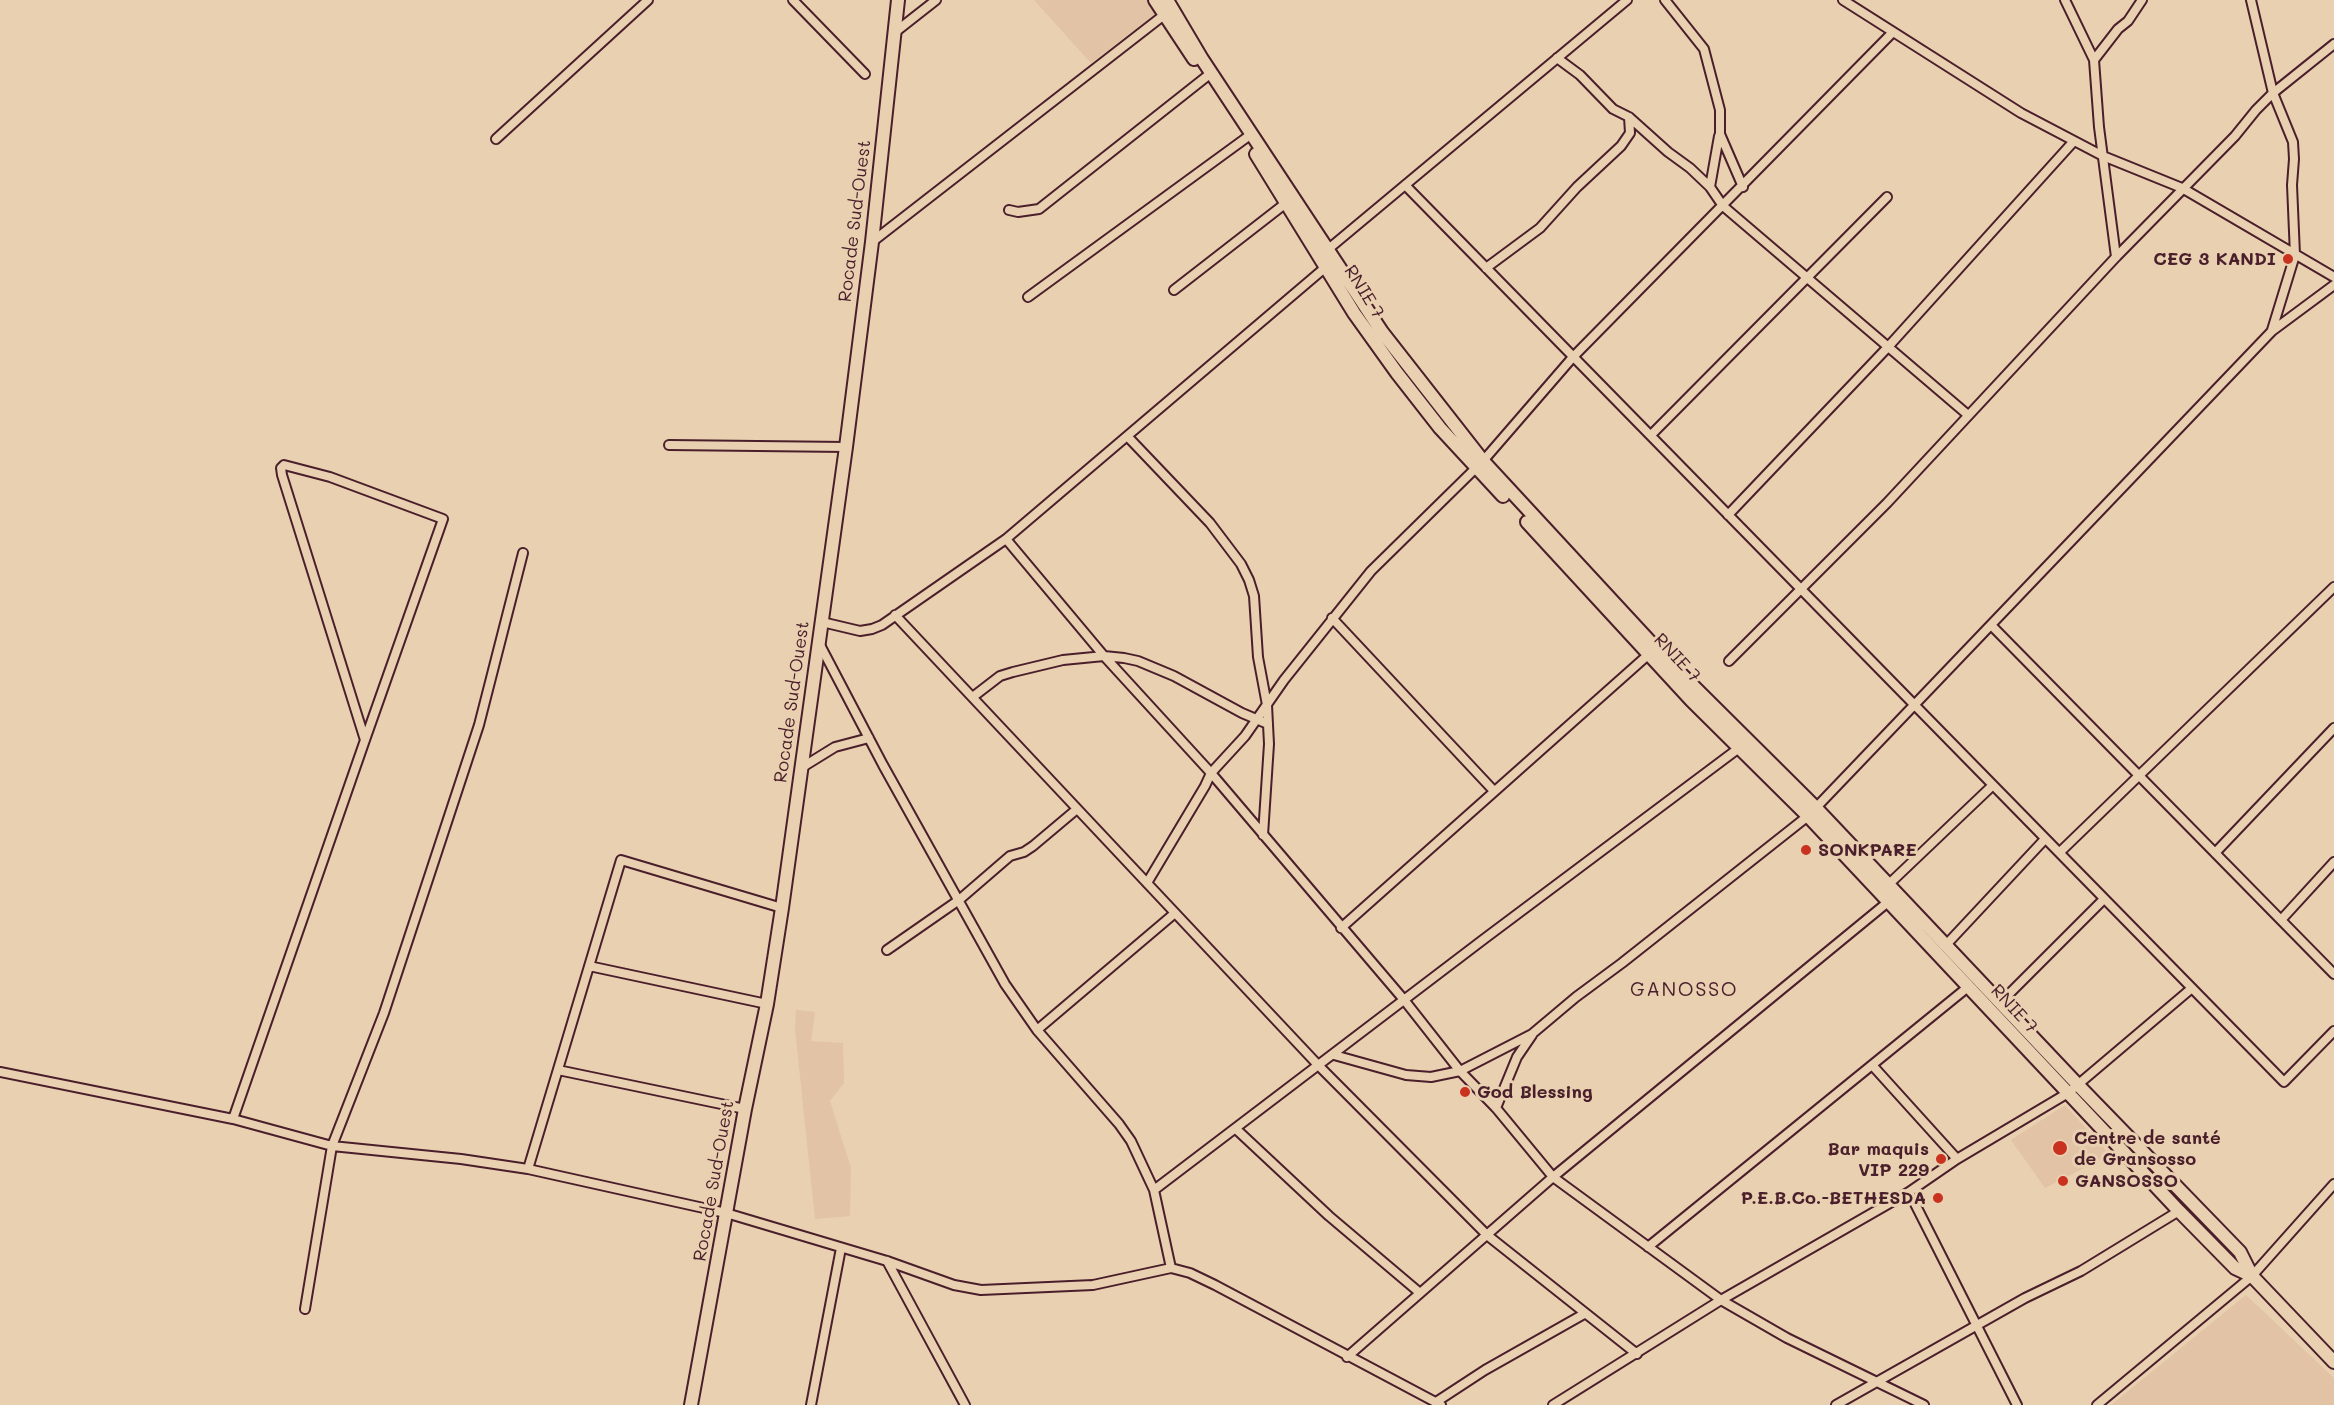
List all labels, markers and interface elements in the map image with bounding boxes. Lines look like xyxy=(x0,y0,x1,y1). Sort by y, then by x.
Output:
street label: Rocade Sud-Ouest xyxy=(834,139,876,303)
place label: CEG 3 KANDI xyxy=(2153,248,2276,270)
marker: CEG 3 KANDI xyxy=(2281,252,2295,266)
street label: RNIE 7 xyxy=(1339,261,1389,323)
street label: Rocade Sud-Ouest xyxy=(770,620,814,784)
street label: RNIE 7 xyxy=(1649,629,1705,687)
place label: SONKPARE xyxy=(1818,839,1917,861)
marker: SONKPARE xyxy=(1799,843,1813,857)
district label: GANOSSO xyxy=(1630,978,1738,1002)
street label: RNIE 7 xyxy=(1986,980,2042,1038)
place label: God Blessing xyxy=(1477,1081,1593,1103)
marker: God Blessing xyxy=(1458,1085,1472,1099)
street label: Rocade Sud-Ouest xyxy=(689,1099,739,1263)
place label: Centre de santé de Gransosso xyxy=(2074,1127,2221,1170)
place label: Bar maquis VIP 229 xyxy=(1828,1138,1929,1180)
marker: Centre de santé de Gransosso xyxy=(2051,1139,2069,1157)
marker: Bar maquis VIP 229 xyxy=(1934,1152,1948,1166)
place label: GANSOSSO xyxy=(2075,1170,2178,1192)
marker: GANSOSSO xyxy=(2056,1174,2070,1188)
place label: P.E.B.Co.-BETHESDA xyxy=(1741,1187,1926,1209)
marker: P.E.B.Co.-BETHESDA xyxy=(1931,1191,1945,1205)

